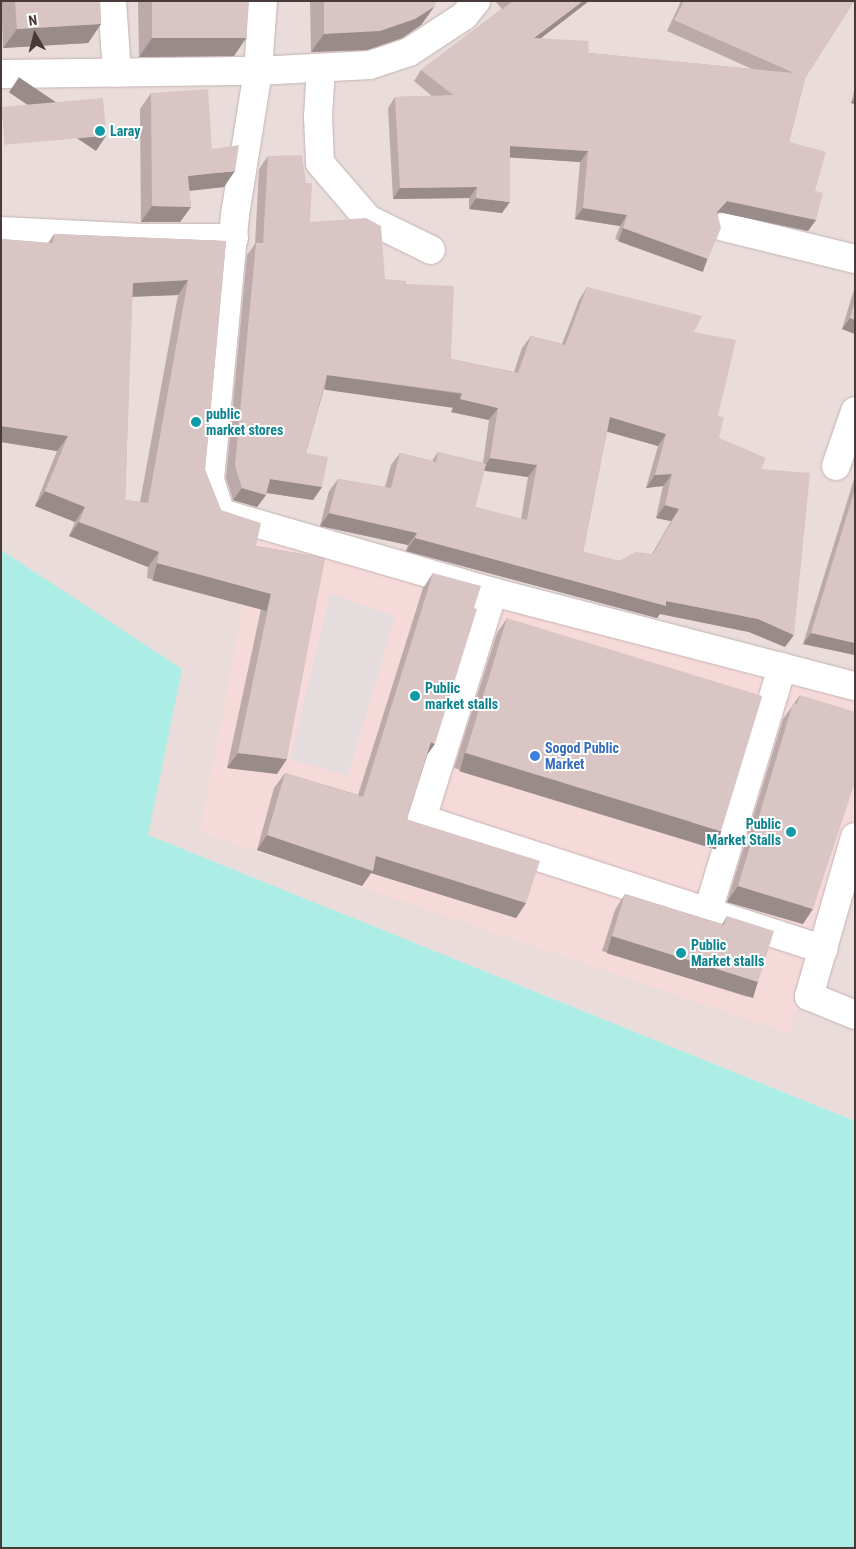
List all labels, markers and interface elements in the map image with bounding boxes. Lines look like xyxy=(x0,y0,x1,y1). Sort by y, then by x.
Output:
north arrow xyxy=(10,10,60,60)
text: N xyxy=(28,12,38,29)
place label: Laray xyxy=(110,123,140,139)
marker: Laray xyxy=(94,125,106,137)
place label: public market stores xyxy=(206,406,283,438)
marker: public market stores xyxy=(190,416,202,428)
place label: Public market stalls xyxy=(425,680,498,712)
marker: Public market stalls xyxy=(409,690,421,702)
place label: Sogod Public Market xyxy=(545,740,619,772)
marker: Sogod Public Market xyxy=(529,750,541,762)
place label: Public Market Stalls xyxy=(707,816,781,849)
marker: Public Market Stalls xyxy=(785,826,797,838)
place label: Public Market stalls xyxy=(691,937,764,970)
marker: Public Market stalls xyxy=(675,947,687,959)

